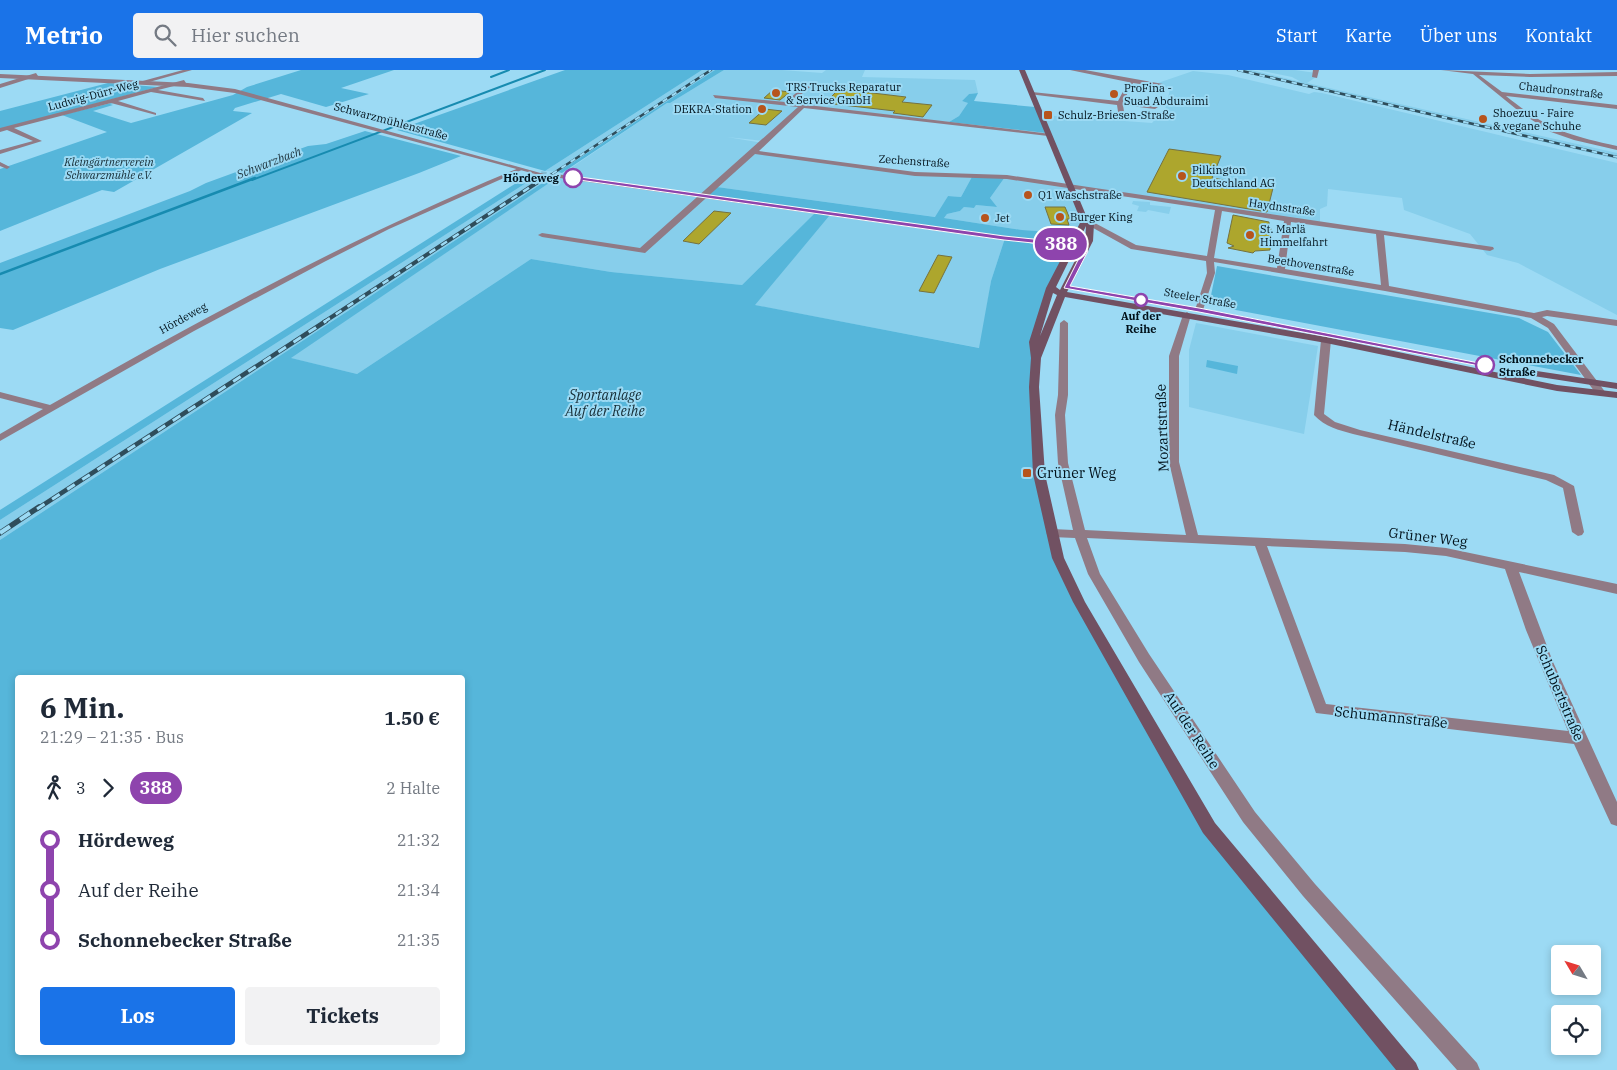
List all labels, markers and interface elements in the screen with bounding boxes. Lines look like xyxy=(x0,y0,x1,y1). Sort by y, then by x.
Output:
search box xyxy=(133,13,483,58)
text: Metrio xyxy=(25,19,103,51)
icon: search xyxy=(151,21,179,49)
text: Hier suchen xyxy=(191,23,300,47)
text: Start xyxy=(1276,24,1317,47)
text: Karte xyxy=(1345,24,1392,47)
text: Über uns xyxy=(1420,24,1497,47)
text: Kontakt xyxy=(1525,24,1592,47)
street label: Ludwig-Dürr-Weg xyxy=(46,76,140,114)
street label: Chaudronstraße xyxy=(1518,79,1604,101)
place label: TRS Trucks Reparatur & Service GmbH xyxy=(786,80,901,107)
place label: ProFina - Suad Abduraimi xyxy=(1124,81,1209,108)
marker: TRS Trucks Reparatur & Service GmbH xyxy=(770,87,782,99)
marker: ProFina - Suad Abduraimi xyxy=(1108,88,1120,100)
street label: Schwarzmühlenstraße xyxy=(333,99,450,143)
place label: DEKRA-Station xyxy=(674,102,752,116)
marker: DEKRA-Station xyxy=(756,103,768,115)
place label: Shoezuu - Faire & vegane Schuhe xyxy=(1493,106,1581,133)
place label: Schulz-Briesen-Straße xyxy=(1058,108,1175,122)
marker: Schulz-Briesen-Straße xyxy=(1042,109,1054,121)
marker: Shoezuu - Faire & vegane Schuhe xyxy=(1477,113,1489,125)
water label: Schwarzbach xyxy=(233,143,304,182)
street label: Zechenstraße xyxy=(878,152,950,170)
park label: Kleingärtnerverein Schwarzmühle e.V. xyxy=(63,155,155,182)
place label: Pilkington Deutschland AG xyxy=(1192,163,1275,190)
marker: Hördeweg xyxy=(563,168,583,188)
marker: Pilkington Deutschland AG xyxy=(1176,170,1188,182)
place label: Hördeweg xyxy=(503,171,560,185)
place label: Q1 Waschstraße xyxy=(1038,188,1122,202)
marker: Q1 Waschstraße xyxy=(1022,189,1034,201)
street label: Haydnstraße xyxy=(1248,195,1316,219)
place label: Burger King xyxy=(1070,210,1132,224)
place label: Jet xyxy=(995,211,1010,225)
marker: Burger King xyxy=(1054,211,1066,223)
marker: Jet xyxy=(979,212,991,224)
place label: St. Marlä Himmelfahrt xyxy=(1260,222,1328,249)
line badge: 388 xyxy=(1032,228,1090,260)
marker: St. Marlä Himmelfahrt xyxy=(1244,229,1256,241)
text: 388 xyxy=(1045,232,1077,255)
street label: Beethovenstraße xyxy=(1267,251,1355,279)
street label: Steeler Straße xyxy=(1163,285,1237,311)
marker: Auf der Reihe xyxy=(1134,293,1148,307)
street label: Hördeweg xyxy=(157,299,209,337)
place label: Auf der Reihe xyxy=(1121,309,1162,336)
place label: Schonnebecker Straße xyxy=(1499,352,1584,379)
marker: Schonnebecker Straße xyxy=(1475,355,1495,375)
street label: Mozartstraße xyxy=(1151,384,1173,472)
park label: Sportanlage Auf der Reihe xyxy=(564,386,646,420)
street label: Händelstraße xyxy=(1386,415,1478,453)
place label: Grüner Weg xyxy=(1037,464,1117,482)
marker: Grüner Weg xyxy=(1021,467,1033,479)
street label: Grüner Weg xyxy=(1388,523,1469,551)
street label: Schubertstraße xyxy=(1532,642,1588,744)
street label: Auf der Reihe xyxy=(1160,688,1224,772)
text: 6 Min. xyxy=(40,689,124,726)
street label: Schumannstraße xyxy=(1333,702,1449,732)
text: 1.50 € xyxy=(384,706,440,730)
text: 21:29 – 21:35 · Bus xyxy=(40,727,184,747)
icon: walk xyxy=(40,774,68,802)
icon: forward xyxy=(94,774,122,802)
text: 388 xyxy=(140,776,172,799)
text: 3 xyxy=(76,778,86,798)
text: 2 Halte xyxy=(386,778,440,798)
text: Hördeweg xyxy=(78,828,174,852)
text: 21:32 xyxy=(397,830,440,850)
text: Auf der Reihe xyxy=(78,878,199,902)
text: 21:34 xyxy=(397,880,440,900)
text: Schonnebecker Straße xyxy=(78,928,292,952)
text: 21:35 xyxy=(397,930,440,950)
north arrow xyxy=(1551,945,1601,995)
map controls xyxy=(1551,945,1601,1055)
button: Los xyxy=(40,987,235,1045)
button: Tickets xyxy=(245,987,440,1045)
button: locate xyxy=(1551,1005,1601,1055)

